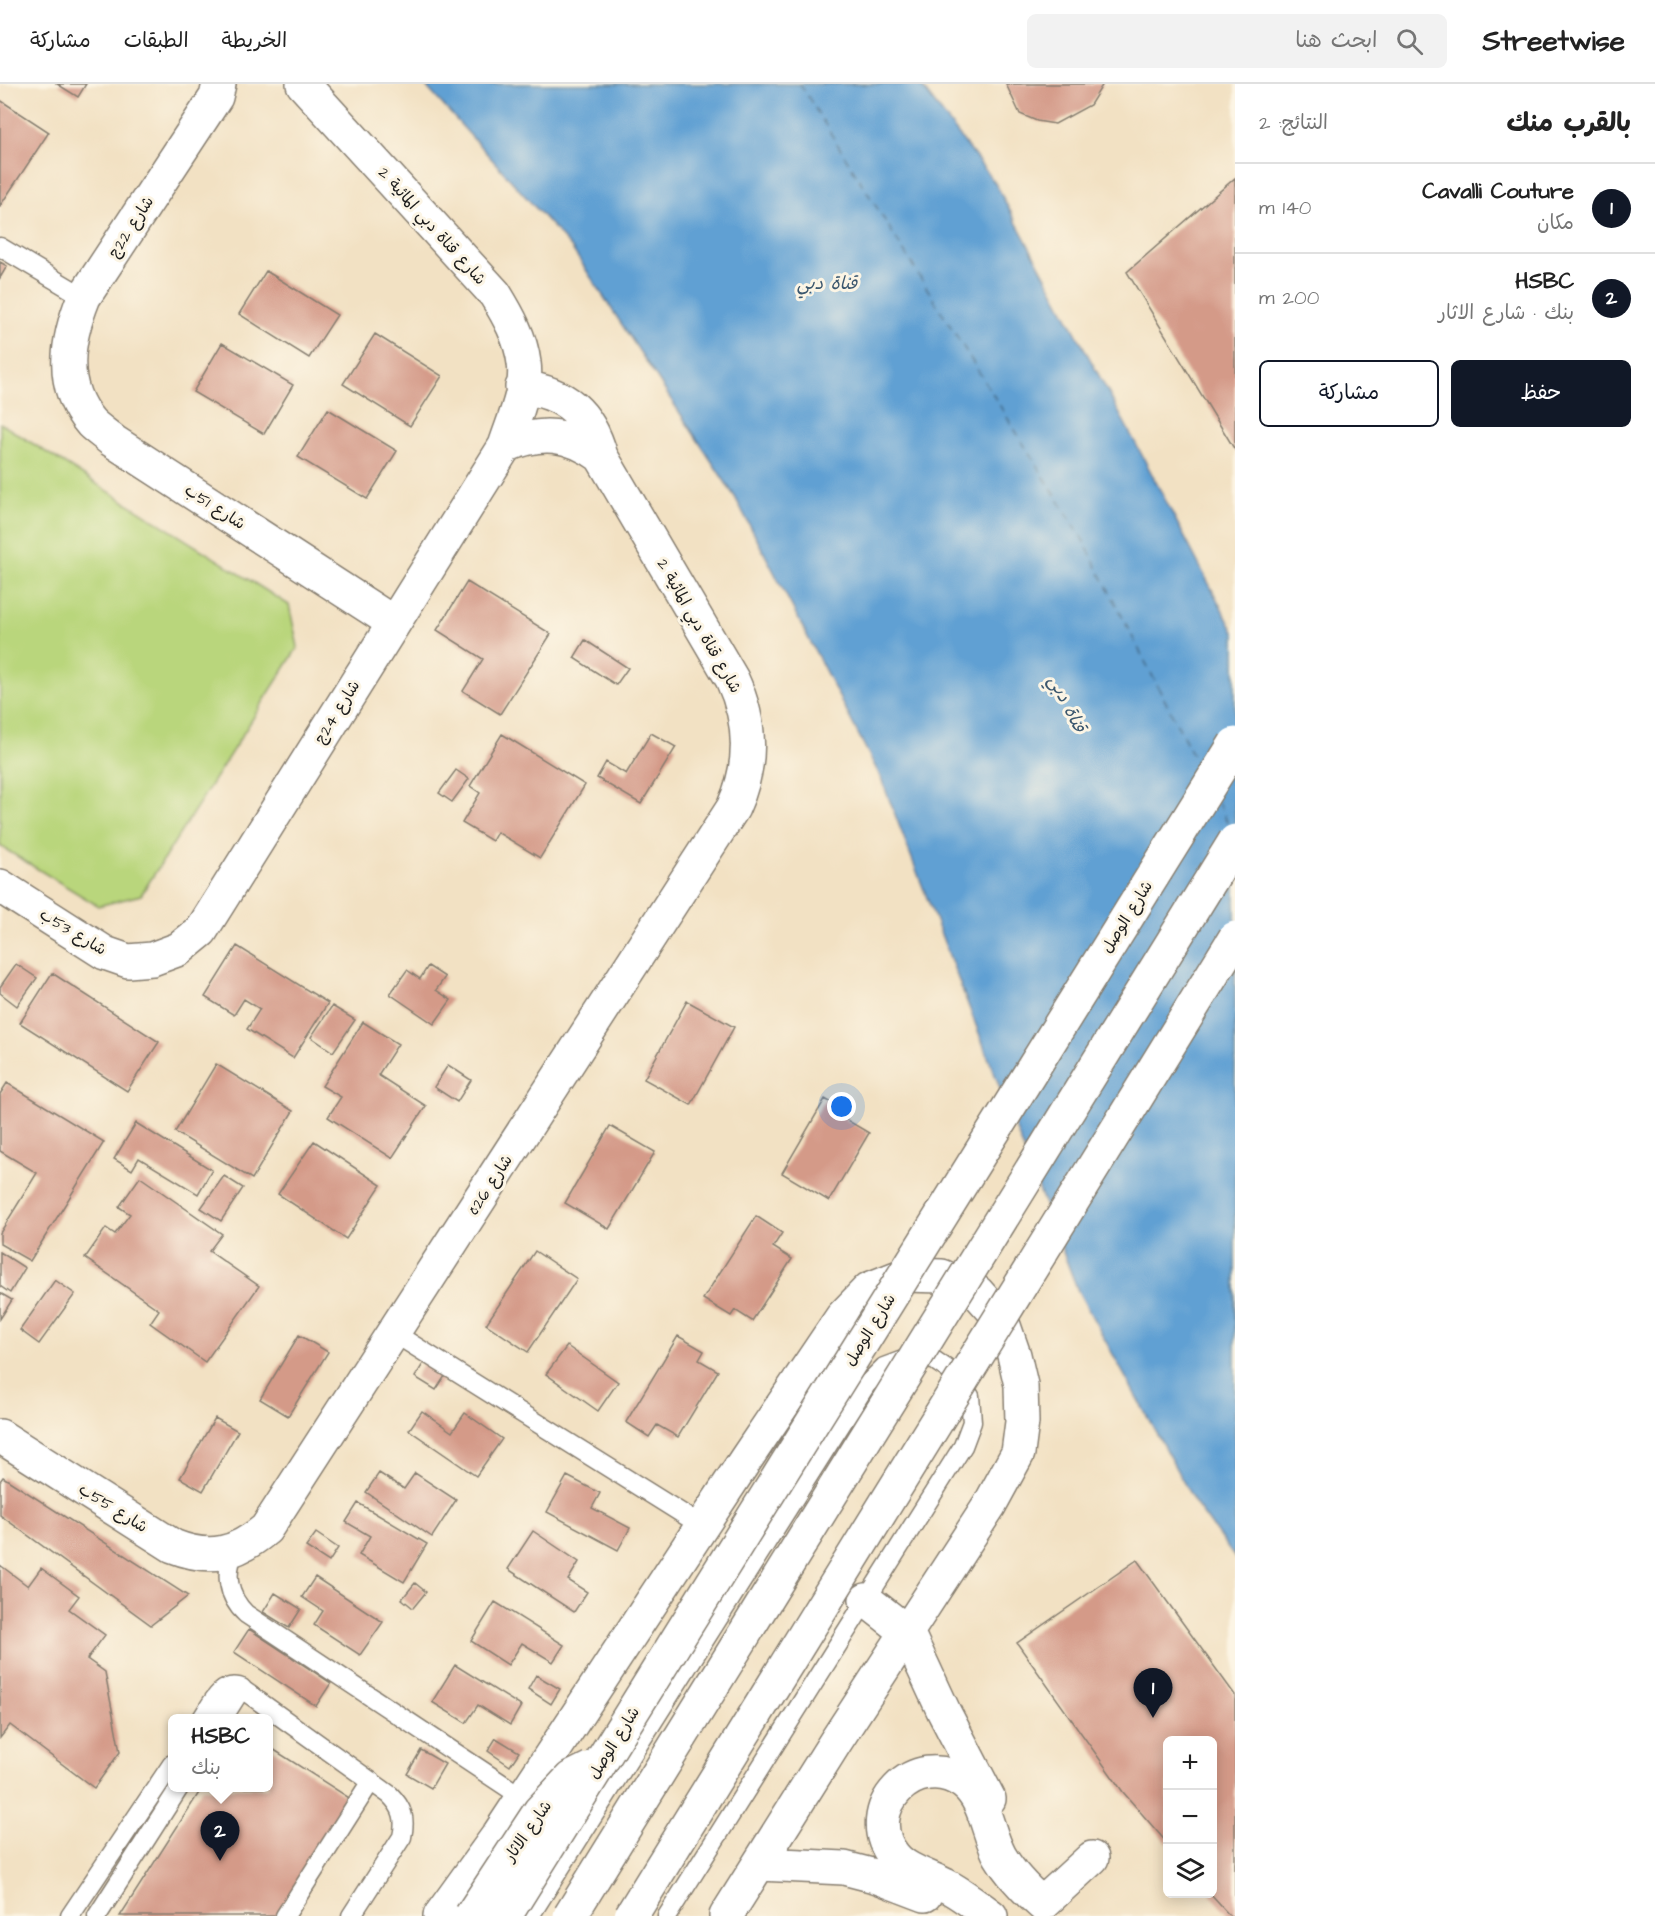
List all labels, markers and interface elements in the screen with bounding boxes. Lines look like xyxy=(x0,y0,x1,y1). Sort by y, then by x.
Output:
search box xyxy=(1027,14,1447,68)
text: Streetwise xyxy=(1483,22,1625,61)
text: ابحث هنا xyxy=(1295,25,1378,56)
icon: search xyxy=(1393,25,1426,58)
text: مشاركة xyxy=(30,26,91,55)
text: الطبقات xyxy=(124,26,189,55)
text: الخريطة xyxy=(222,26,287,55)
text: بالقرب منك xyxy=(1507,105,1631,141)
text: النتائج: 2 xyxy=(1259,109,1328,137)
street label: شارع قناة دبي المائية 2 xyxy=(371,162,491,292)
text: Cavalli Couture xyxy=(1422,176,1574,207)
street label: شارع 22ج xyxy=(103,192,159,262)
text: 140 m xyxy=(1259,194,1311,222)
text: 1 xyxy=(1610,194,1613,222)
text: مكان xyxy=(1537,209,1574,237)
text: HSBC xyxy=(1515,266,1574,297)
water label: قناة دبي xyxy=(797,271,859,299)
text: 200 m xyxy=(1259,284,1319,312)
text: 2 xyxy=(1606,284,1617,312)
text: بنك · شارع الاثار xyxy=(1438,299,1574,327)
button: مشاركة xyxy=(1259,360,1439,427)
button: حفظ xyxy=(1451,360,1631,427)
street label: شارع 51ب xyxy=(180,479,250,535)
street label: شارع قناة دبي المائية 2 xyxy=(649,555,746,699)
water label: قناة دبي xyxy=(1039,671,1093,739)
street label: شارع 24ج xyxy=(309,676,365,748)
street label: شارع الوصل xyxy=(1096,877,1158,957)
street label: شارع 53ب xyxy=(35,903,111,961)
your location xyxy=(827,1092,856,1121)
street label: شارع 26ه xyxy=(462,1150,518,1220)
street label: شارع الوصل xyxy=(839,1290,901,1370)
street label: شارع 55ب xyxy=(74,1478,152,1538)
pin: 1 xyxy=(1134,1668,1172,1718)
street label: شارع الوصل xyxy=(583,1703,645,1783)
popup xyxy=(168,1714,273,1792)
text: HSBC xyxy=(191,1721,250,1752)
map controls xyxy=(1163,1736,1217,1898)
button: + xyxy=(1163,1736,1217,1790)
text: بنك xyxy=(191,1754,221,1782)
button: − xyxy=(1163,1790,1217,1844)
street label: شارع الاثار xyxy=(498,1796,557,1867)
pin: 2 xyxy=(200,1812,240,1861)
button: layers xyxy=(1163,1844,1217,1898)

